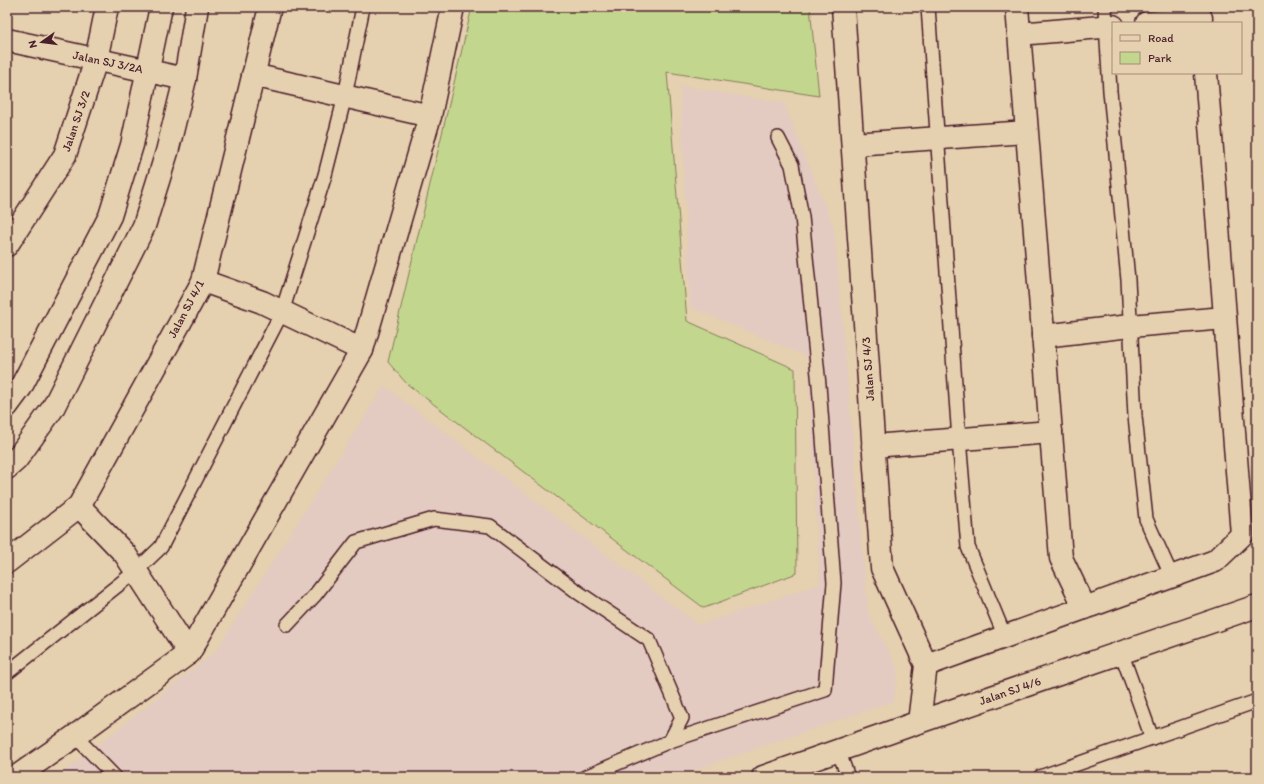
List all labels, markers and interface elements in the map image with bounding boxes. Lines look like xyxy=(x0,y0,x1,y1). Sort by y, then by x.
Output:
north arrow xyxy=(22,22,62,62)
legend xyxy=(1112,22,1242,74)
text: Road xyxy=(1148,31,1174,45)
text: N xyxy=(26,39,40,49)
street label: Jalan SJ 3/2A xyxy=(72,48,145,76)
text: Park xyxy=(1148,51,1172,65)
street label: Jalan SJ 3/2 xyxy=(59,88,93,153)
street label: Jalan SJ 4/1 xyxy=(165,277,207,340)
street label: Jalan SJ 4/3 xyxy=(859,336,877,402)
street label: Jalan SJ 4/6 xyxy=(977,674,1043,708)

